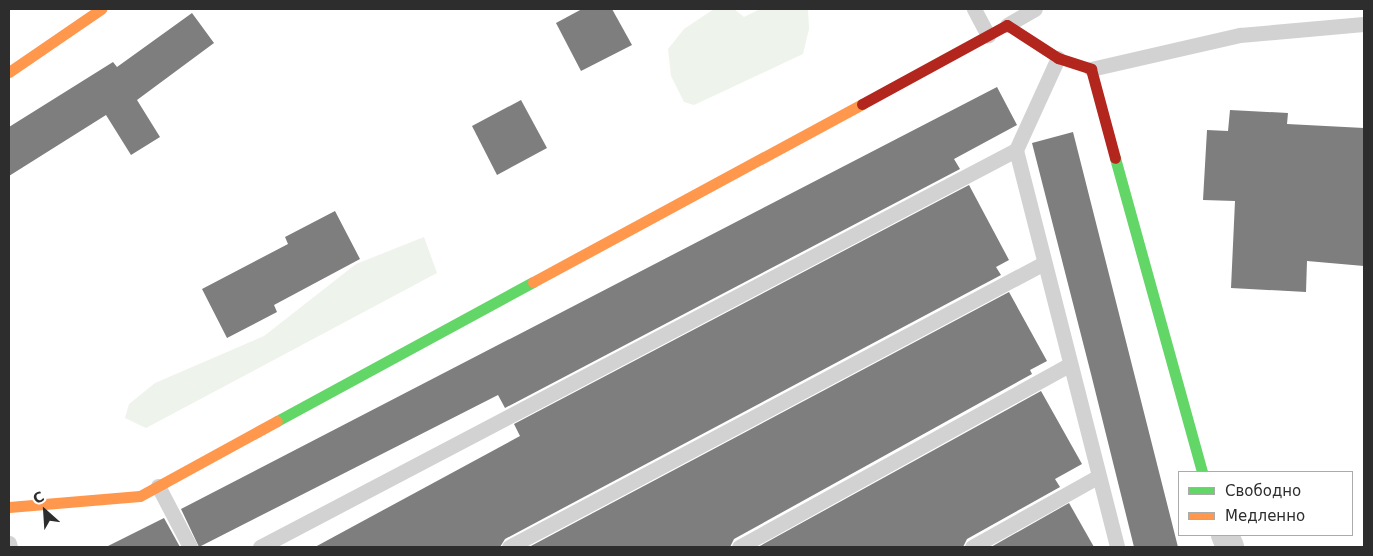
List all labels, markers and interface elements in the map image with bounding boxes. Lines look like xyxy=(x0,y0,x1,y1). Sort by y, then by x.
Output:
legend xyxy=(1178,471,1353,536)
text: Свободно xyxy=(1225,482,1301,500)
north arrow xyxy=(20,486,70,536)
text: С xyxy=(30,488,47,507)
text: Медленно xyxy=(1225,507,1305,525)

